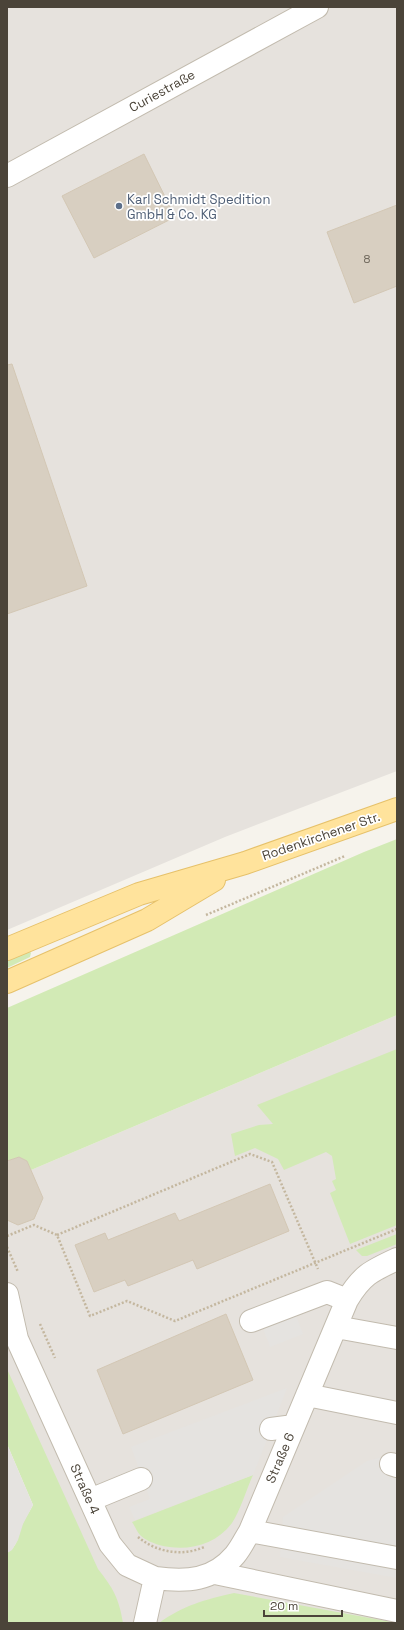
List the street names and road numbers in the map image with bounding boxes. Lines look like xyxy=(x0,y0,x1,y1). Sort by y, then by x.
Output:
street label: Curiestraße xyxy=(126,66,198,116)
street label: Rodenkirchener Str. xyxy=(260,808,382,864)
street label: Straße 6 xyxy=(262,1430,298,1486)
street label: Straße 4 xyxy=(66,1461,104,1517)

